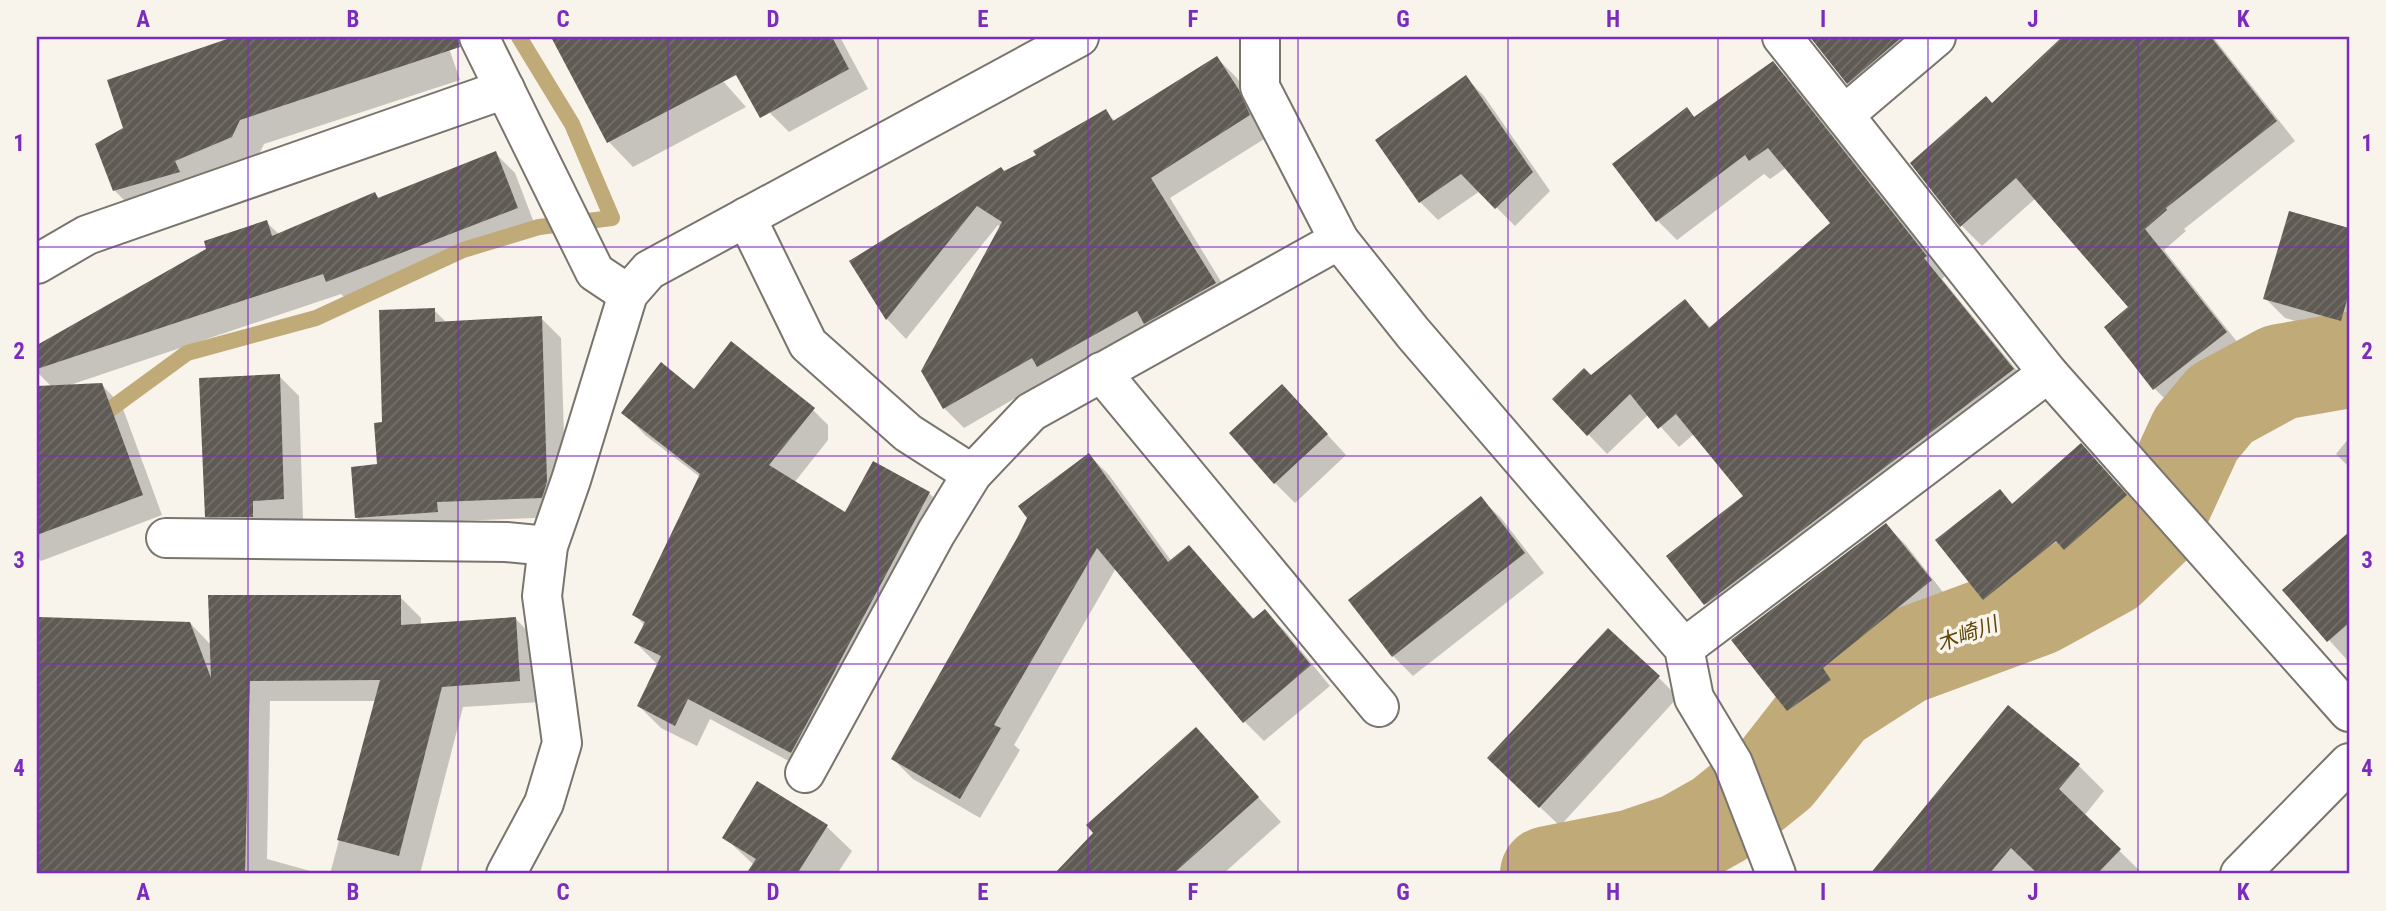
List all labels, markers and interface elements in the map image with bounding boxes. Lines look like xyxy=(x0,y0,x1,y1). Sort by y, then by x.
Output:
text: A xyxy=(136,6,150,33)
text: B xyxy=(347,6,359,33)
text: C xyxy=(556,6,570,33)
text: D xyxy=(767,6,780,33)
text: E xyxy=(977,6,989,33)
text: F xyxy=(1188,6,1199,33)
text: G xyxy=(1396,6,1410,33)
text: H xyxy=(1606,6,1620,33)
text: I xyxy=(1820,6,1826,33)
text: J xyxy=(2027,6,2039,33)
text: K xyxy=(2237,6,2250,33)
text: 1 xyxy=(13,130,25,157)
text: 1 xyxy=(2361,130,2373,157)
text: 2 xyxy=(13,338,25,365)
text: 2 xyxy=(2361,338,2373,365)
text: 3 xyxy=(13,547,25,574)
text: 3 xyxy=(2361,547,2373,574)
water label: 木崎川 xyxy=(1933,611,2003,656)
text: 4 xyxy=(13,755,25,782)
text: 4 xyxy=(2361,755,2373,782)
text: A xyxy=(136,879,150,906)
text: B xyxy=(347,879,359,906)
text: C xyxy=(556,879,570,906)
text: D xyxy=(767,879,780,906)
text: E xyxy=(977,879,989,906)
text: F xyxy=(1188,879,1199,906)
text: G xyxy=(1396,879,1410,906)
text: H xyxy=(1606,879,1620,906)
text: I xyxy=(1820,879,1826,906)
text: J xyxy=(2027,879,2039,906)
text: K xyxy=(2237,879,2250,906)

